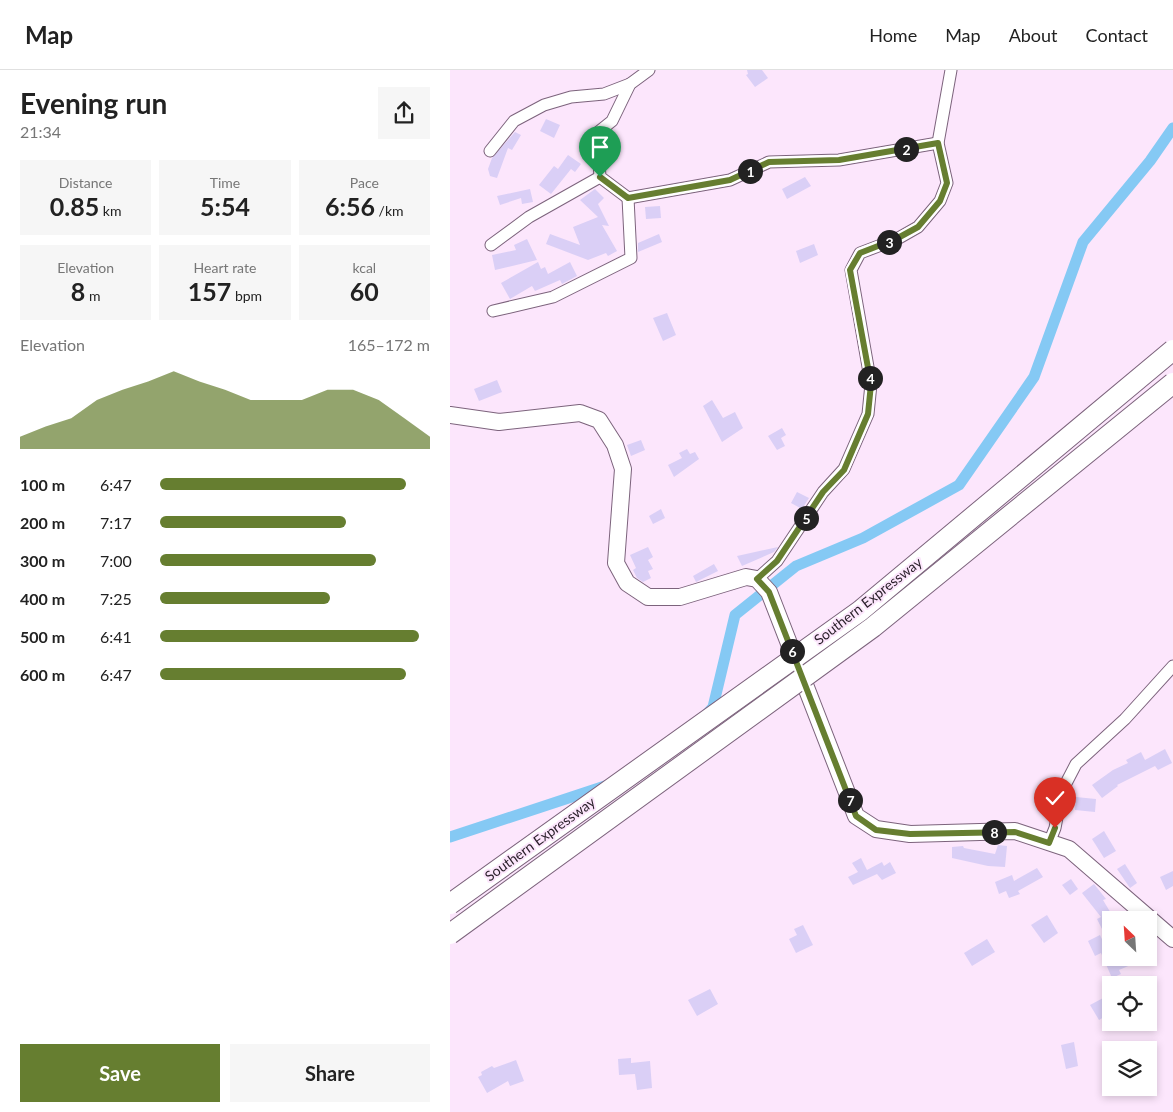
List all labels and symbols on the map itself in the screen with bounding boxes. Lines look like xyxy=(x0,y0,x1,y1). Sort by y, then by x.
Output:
pin xyxy=(579,126,621,177)
pin: 2 xyxy=(894,136,918,162)
pin: 1 xyxy=(738,158,762,184)
pin: 3 xyxy=(876,230,902,254)
pin: 4 xyxy=(858,366,882,390)
pin: 5 xyxy=(794,506,818,530)
street label: Southern Expressway xyxy=(810,553,926,648)
pin: 6 xyxy=(780,638,804,664)
pin xyxy=(1034,777,1076,828)
pin: 7 xyxy=(838,788,862,812)
street label: Southern Expressway xyxy=(481,792,599,884)
pin: 8 xyxy=(982,820,1006,844)
north arrow xyxy=(1102,911,1158,966)

